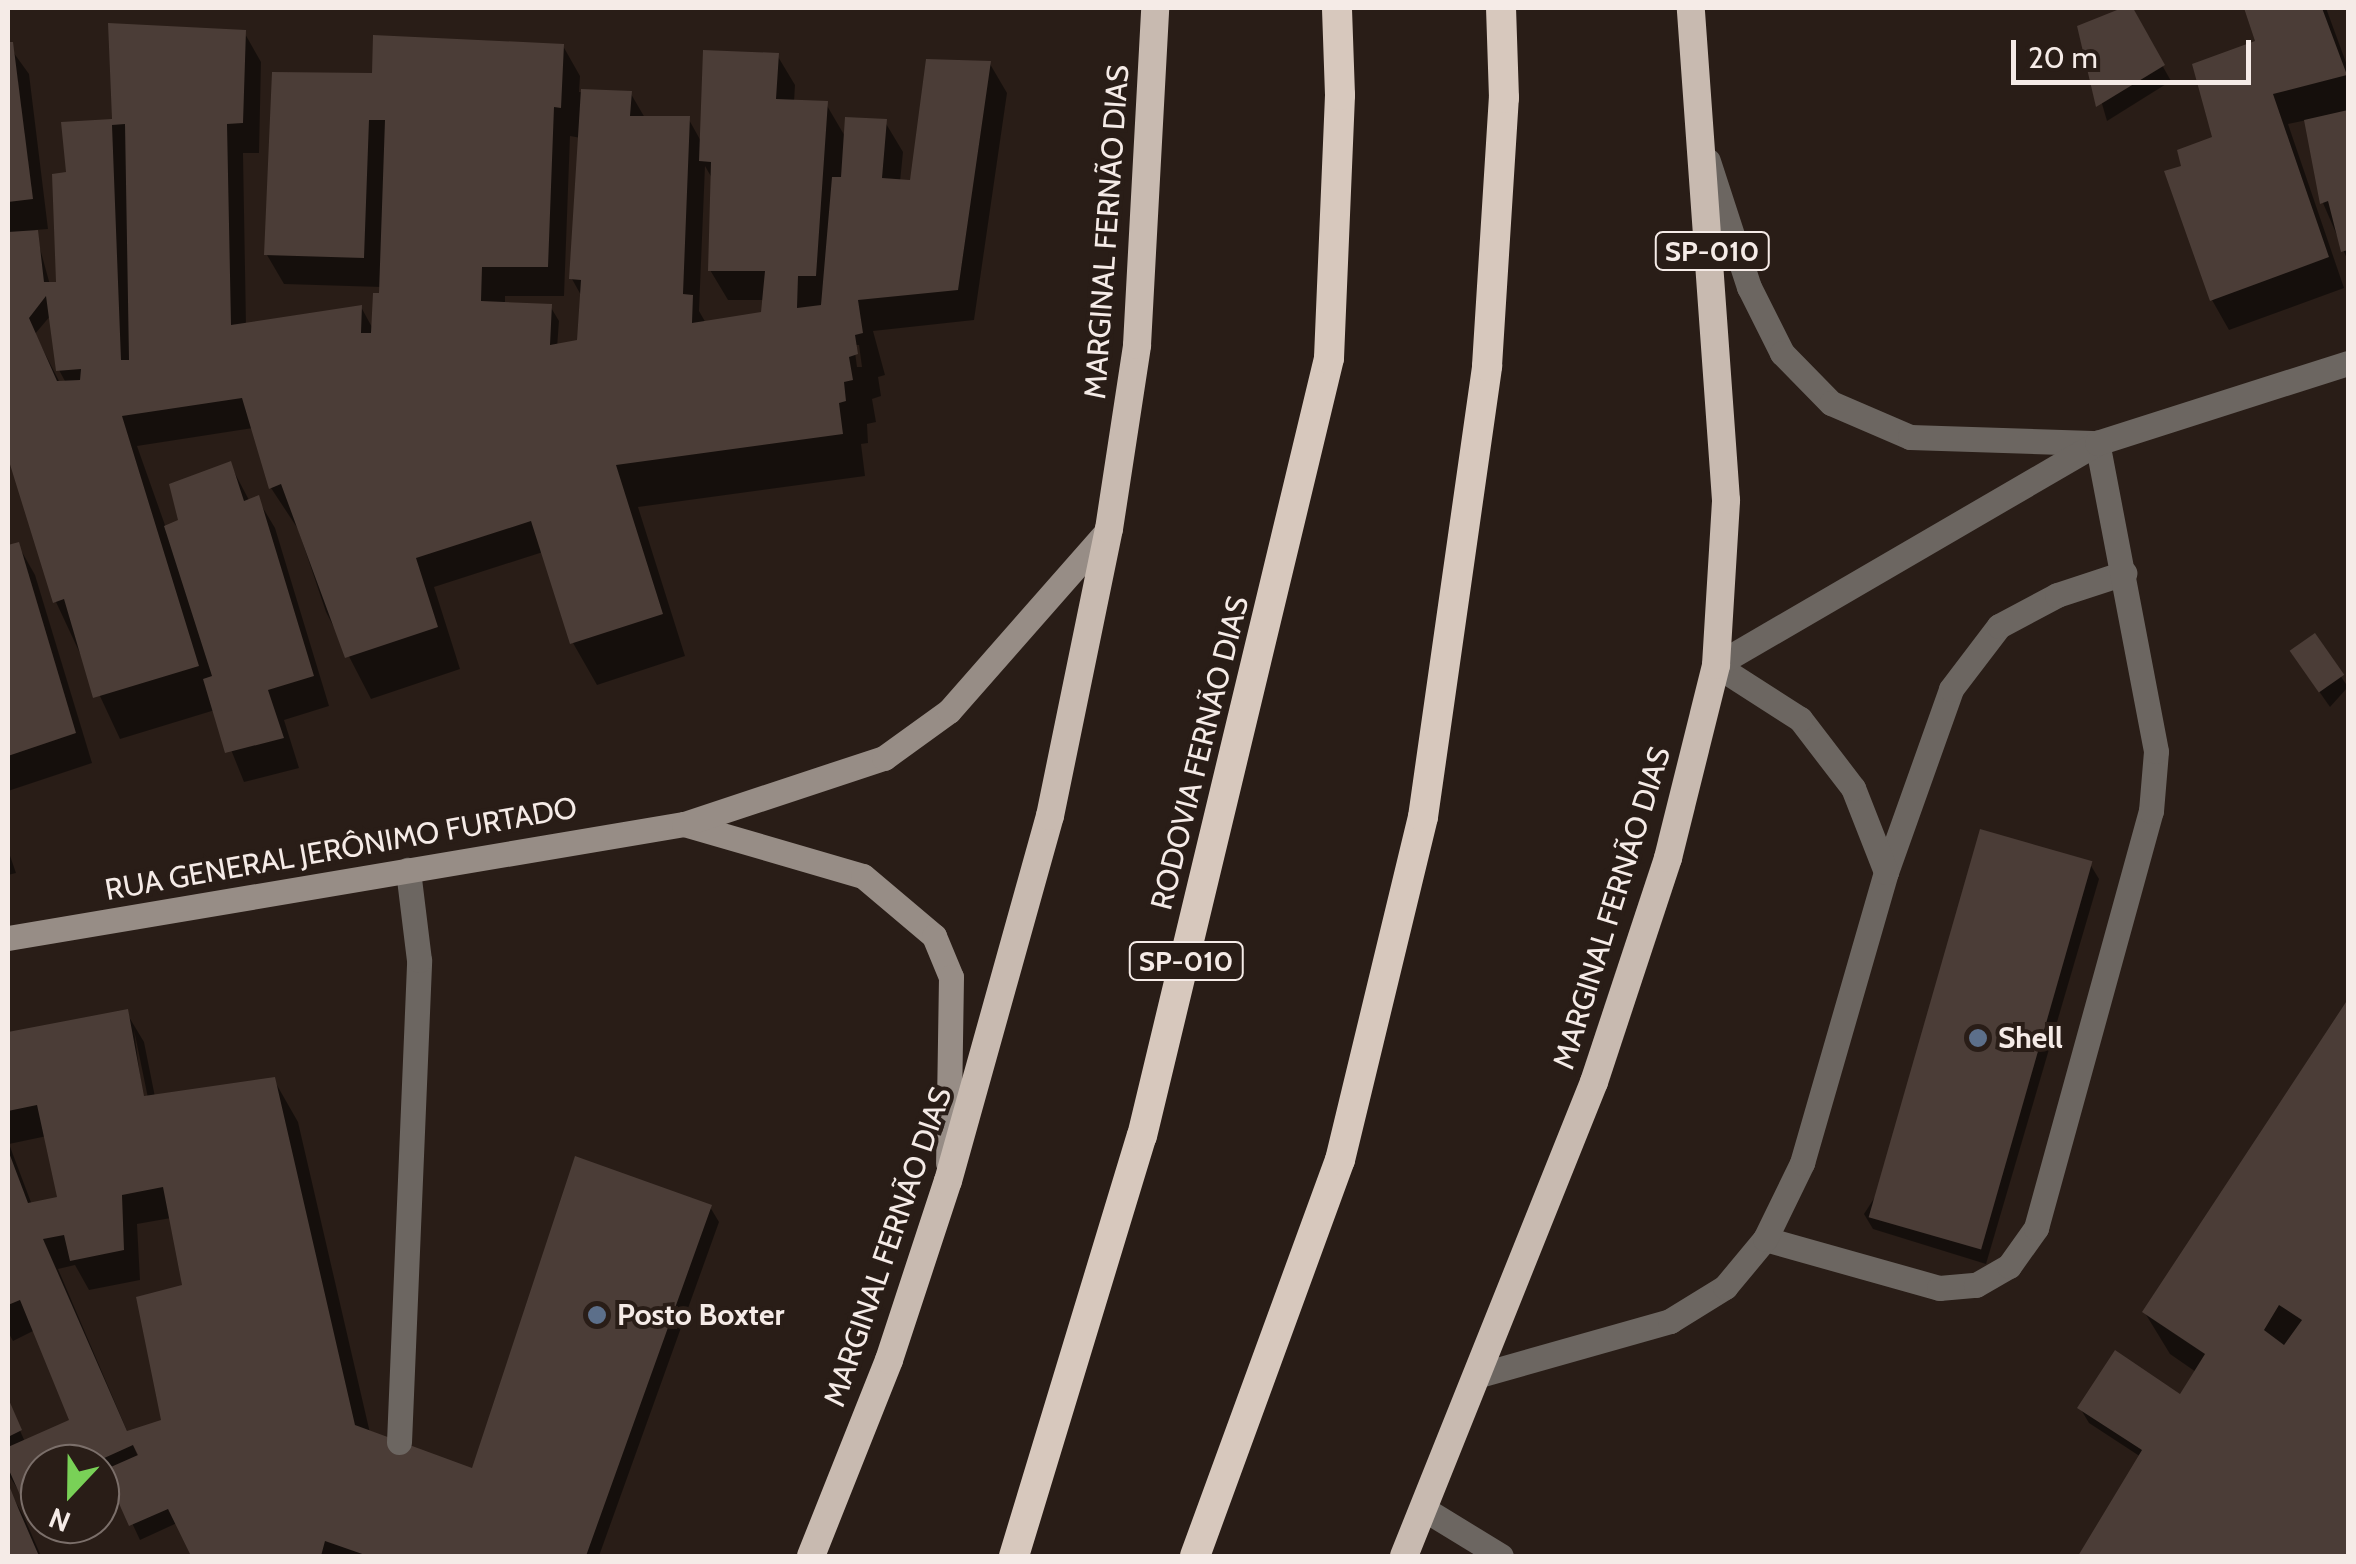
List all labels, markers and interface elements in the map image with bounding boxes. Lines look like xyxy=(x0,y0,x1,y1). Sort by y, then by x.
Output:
scale bar xyxy=(2016,20,2256,82)
text: 20 m xyxy=(2028,39,2098,76)
street label: MARGINAL FERNÃO DIAS xyxy=(1077,64,1137,400)
road number: SP-010 xyxy=(1654,228,1770,274)
street label: RODOVIA FERNÃO DIAS xyxy=(1144,592,1256,914)
street label: MARGINAL FERNÃO DIAS xyxy=(1546,743,1678,1073)
street label: RUA GENERAL JERÔNIMO FURTADO xyxy=(102,790,580,908)
road number: SP-010 xyxy=(1128,938,1244,984)
place label: Shell xyxy=(1998,1020,2063,1056)
marker: Shell xyxy=(1967,1027,1989,1049)
street label: MARGINAL FERNÃO DIAS xyxy=(816,1083,960,1411)
place label: Posto Boxter xyxy=(617,1297,784,1333)
marker: Posto Boxter xyxy=(586,1304,608,1326)
north arrow xyxy=(20,1444,120,1544)
text: N xyxy=(44,1500,75,1539)

